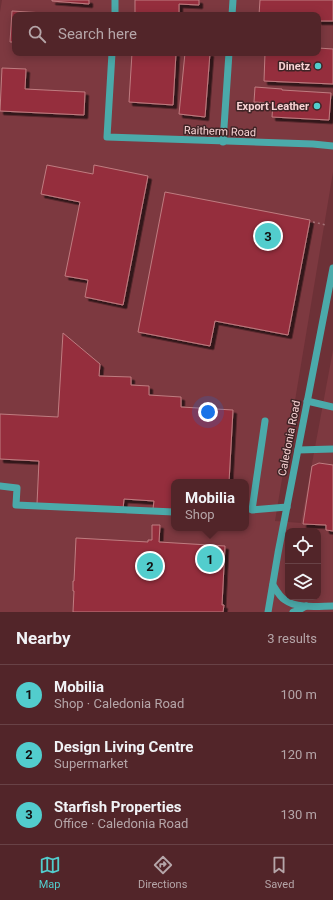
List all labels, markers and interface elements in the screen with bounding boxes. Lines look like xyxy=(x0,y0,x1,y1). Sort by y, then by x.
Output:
search box xyxy=(12,12,321,56)
icon: search xyxy=(26,23,48,45)
text: Search here xyxy=(58,25,137,43)
place label: Dinetz xyxy=(279,60,310,73)
marker: Dinetz xyxy=(313,61,323,71)
place label: Export Leather xyxy=(236,100,309,113)
marker: Export Leather xyxy=(312,101,322,111)
street label: Raitherm Road xyxy=(184,124,256,139)
pin: 3 xyxy=(255,221,281,251)
street label: Caledonia Road xyxy=(276,399,303,477)
your location xyxy=(198,402,218,422)
popup xyxy=(171,479,249,531)
text: Mobilia xyxy=(185,489,235,507)
text: Shop xyxy=(185,507,215,522)
map controls xyxy=(285,528,321,600)
button: locate xyxy=(285,528,321,564)
pin: 1 xyxy=(197,544,223,574)
pin: 2 xyxy=(137,551,163,581)
button: layers xyxy=(285,564,321,600)
text: Nearby xyxy=(16,628,71,648)
text: 3 results xyxy=(267,631,317,646)
text: Mobilia xyxy=(54,678,104,696)
text: 1 xyxy=(25,687,33,702)
text: 100 m xyxy=(280,687,317,702)
text: Shop · Caledonia Road xyxy=(54,696,184,711)
text: Design Living Centre xyxy=(54,738,193,756)
text: 2 xyxy=(25,747,33,762)
text: 120 m xyxy=(280,747,317,762)
text: Supermarket xyxy=(54,756,128,771)
text: Starfish Properties xyxy=(54,798,181,816)
text: 3 xyxy=(25,807,33,822)
text: 130 m xyxy=(280,807,317,822)
text: Office · Caledonia Road xyxy=(54,816,188,831)
tab: Map xyxy=(39,854,61,891)
tab: Directions xyxy=(138,854,187,891)
tab: Saved xyxy=(265,854,294,891)

